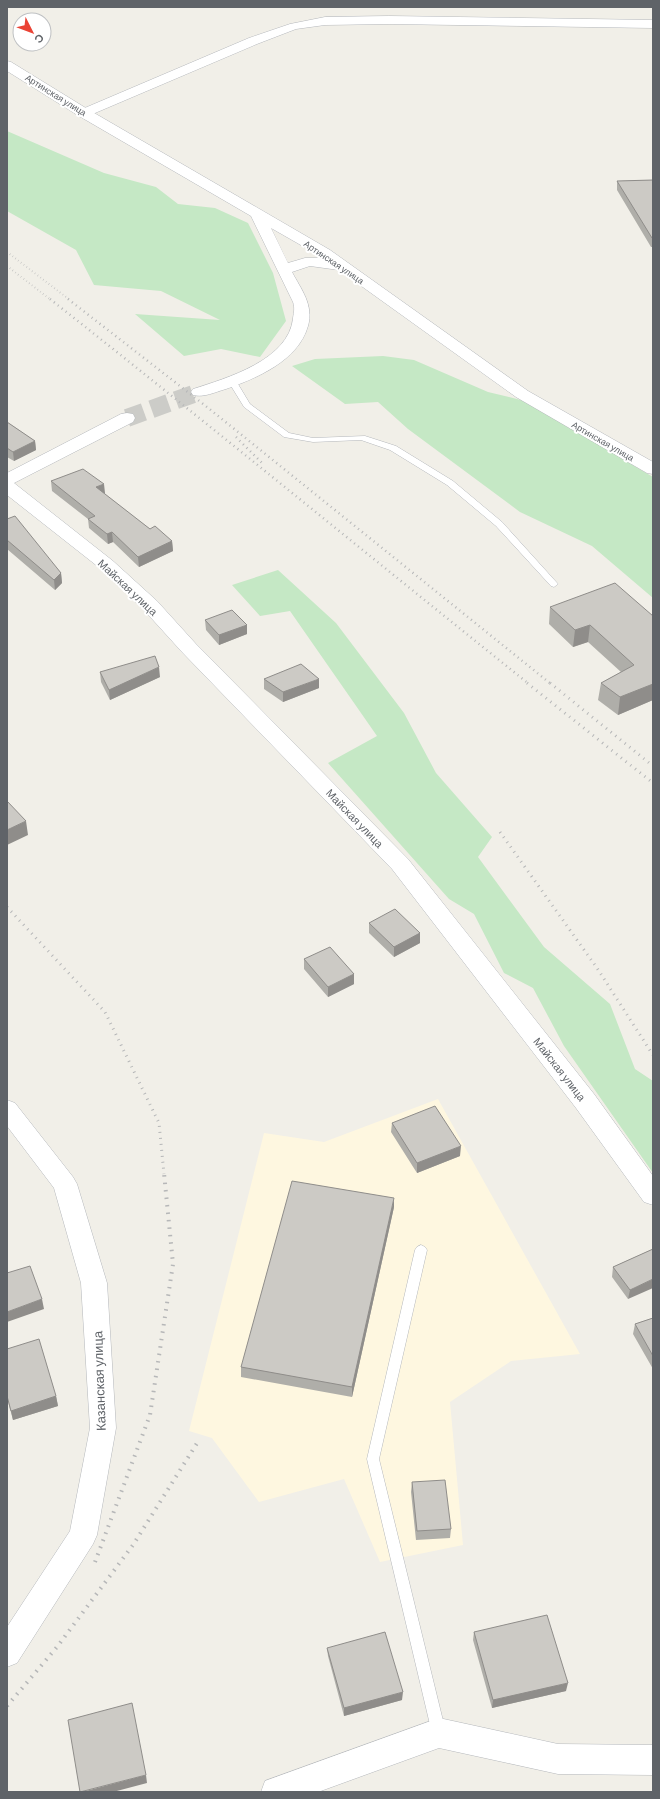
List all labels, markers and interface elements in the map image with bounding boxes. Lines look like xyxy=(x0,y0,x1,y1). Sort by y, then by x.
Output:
north arrow xyxy=(12,12,52,52)
text: С xyxy=(32,32,47,46)
street label: Артинская улица xyxy=(23,72,89,118)
street label: Артинская улица xyxy=(302,238,366,286)
street label: Артинская улица xyxy=(570,419,636,463)
street label: Майская улица xyxy=(96,556,161,618)
street label: Майская улица xyxy=(324,786,387,851)
street label: Майская улица xyxy=(531,1035,589,1104)
street label: Казанская улица xyxy=(89,1330,109,1431)

